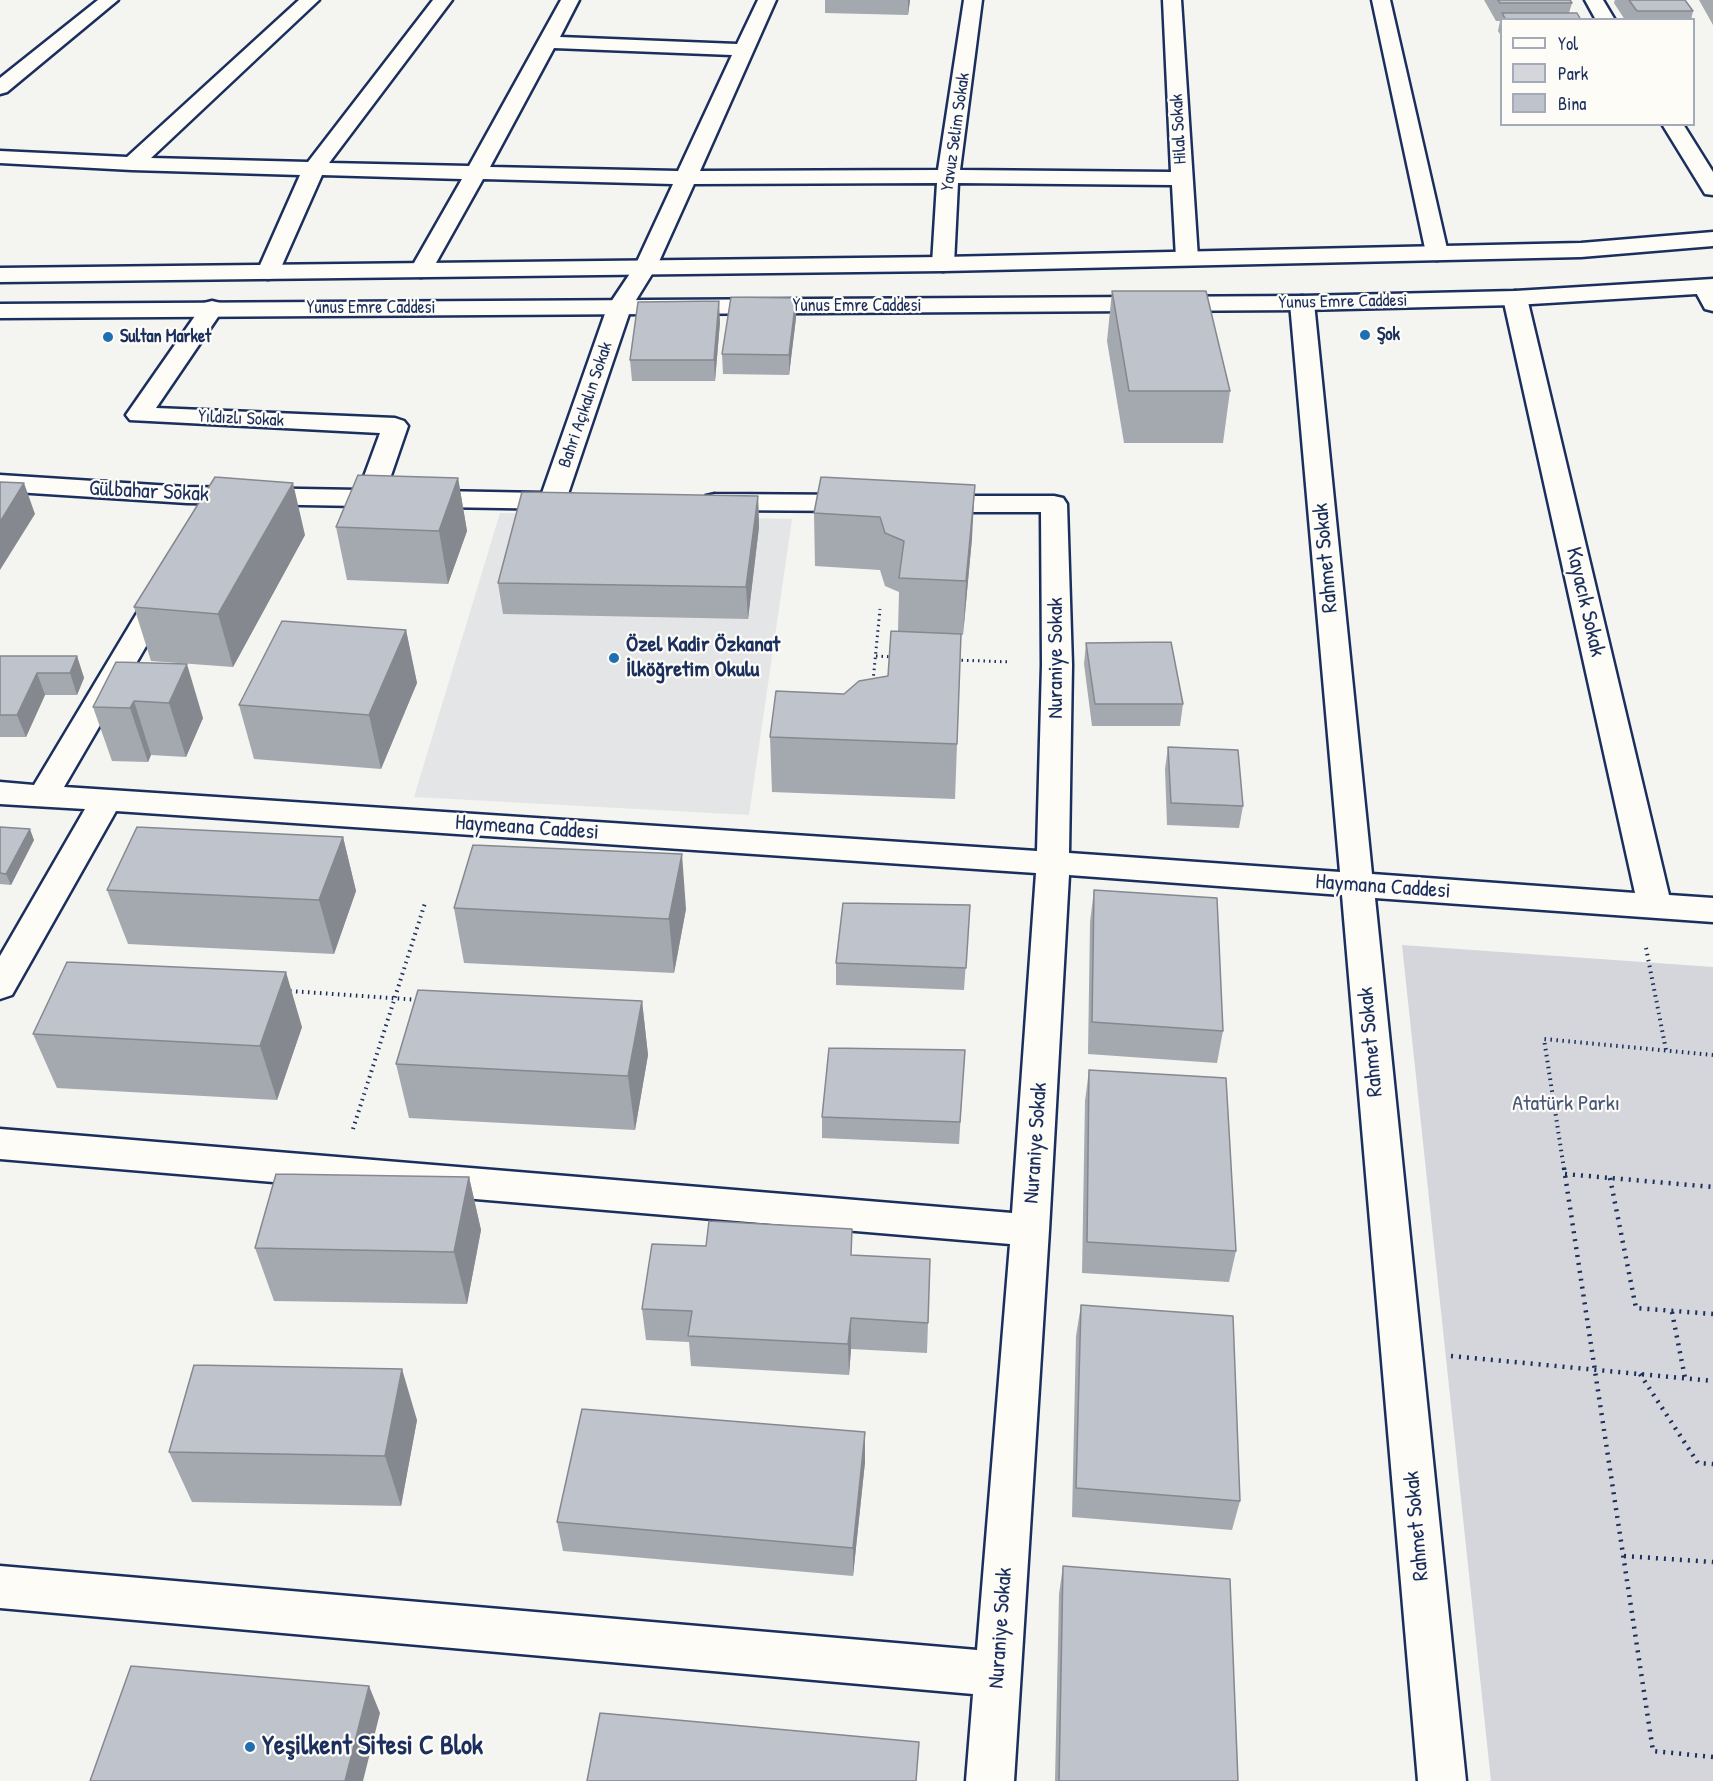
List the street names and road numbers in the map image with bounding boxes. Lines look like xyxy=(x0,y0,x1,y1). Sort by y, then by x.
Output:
street label: Yavuz Selim Sokak xyxy=(937,71,975,193)
street label: Hilal Sokak xyxy=(1166,93,1192,165)
street label: Yunus Emre Caddesi xyxy=(1278,290,1408,314)
street label: Yunus Emre Caddesi xyxy=(792,295,922,317)
street label: Yunus Emre Caddesi xyxy=(306,297,436,319)
street label: Bahri Açıkalın Sokak xyxy=(554,339,618,471)
street label: Yıldızlı Sokak xyxy=(197,406,285,432)
street label: Gülbahar Sokak xyxy=(88,476,210,508)
street label: Rahmet Sokak xyxy=(1308,502,1344,614)
street label: Kayacık Sokak xyxy=(1560,545,1610,659)
street label: Nuraniye Sokak xyxy=(1043,597,1069,719)
street label: Haymeana Caddesi xyxy=(454,810,600,846)
street label: Haymana Caddesi xyxy=(1315,869,1451,905)
street label: Rahmet Sokak xyxy=(1353,986,1389,1098)
street label: Nuraniye Sokak xyxy=(1019,1082,1053,1204)
street label: Rahmet Sokak xyxy=(1399,1470,1435,1582)
street label: Nuraniye Sokak xyxy=(984,1567,1018,1689)

